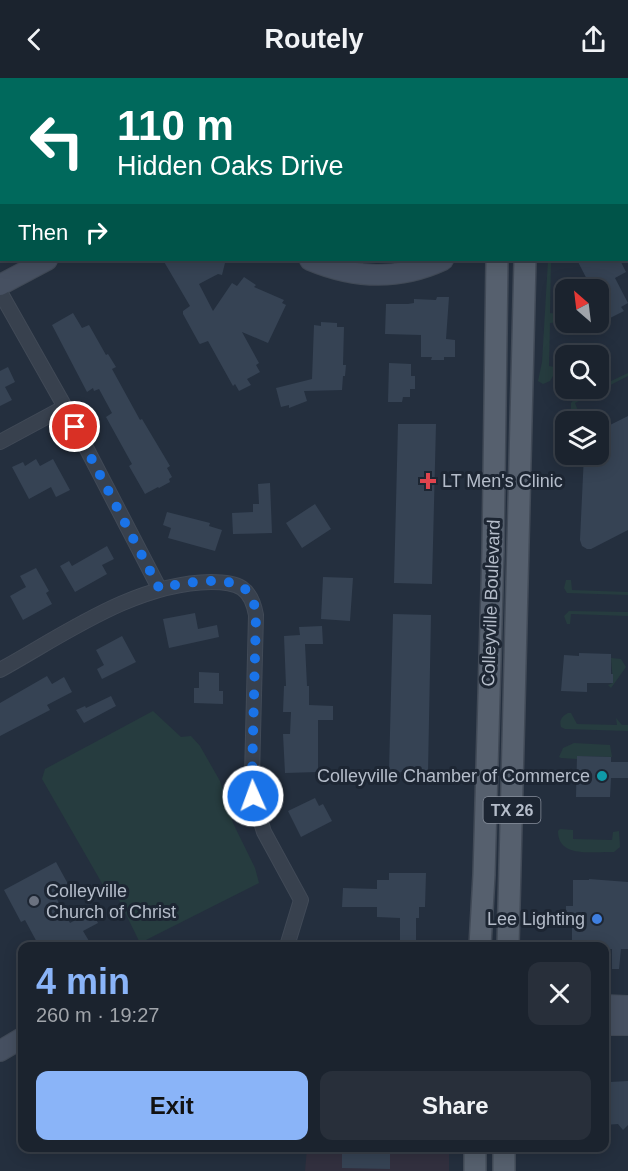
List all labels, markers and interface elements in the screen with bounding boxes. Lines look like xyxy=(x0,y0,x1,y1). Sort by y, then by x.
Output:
icon: back xyxy=(18,23,51,56)
icon: share xyxy=(577,23,610,56)
text: Routely xyxy=(264,24,364,54)
icon: left xyxy=(18,102,96,180)
text: 110 m xyxy=(117,102,234,149)
text: Hidden Oaks Drive xyxy=(117,151,344,181)
icon: right xyxy=(80,216,113,249)
text: Then xyxy=(18,220,68,245)
north arrow xyxy=(555,279,609,333)
map controls xyxy=(555,279,609,465)
button: search xyxy=(555,345,609,399)
pin xyxy=(49,401,100,452)
icon: arrive xyxy=(58,410,91,443)
button: layers xyxy=(555,411,609,465)
place label: LT Men's Clinic xyxy=(442,471,563,491)
marker: LT Men's Clinic xyxy=(419,472,437,490)
street label: Colleyville Boulevard xyxy=(478,519,504,687)
position arrow xyxy=(221,764,285,828)
place label: Colleyville Chamber of Commerce xyxy=(317,766,590,786)
marker: Colleyville Chamber of Commerce xyxy=(595,769,609,783)
road number: TX 26 xyxy=(484,797,540,823)
place label: Colleyville Church of Christ xyxy=(46,881,176,922)
marker: Colleyville Church of Christ xyxy=(27,894,41,908)
place label: Lee Lighting xyxy=(487,909,585,929)
marker: Lee Lighting xyxy=(590,912,604,926)
text: 4 min xyxy=(36,961,130,1002)
button: close xyxy=(528,962,591,1025)
text: 260 m · 19:27 xyxy=(36,1004,159,1026)
button: Exit xyxy=(36,1071,308,1140)
button: Share xyxy=(320,1071,591,1140)

